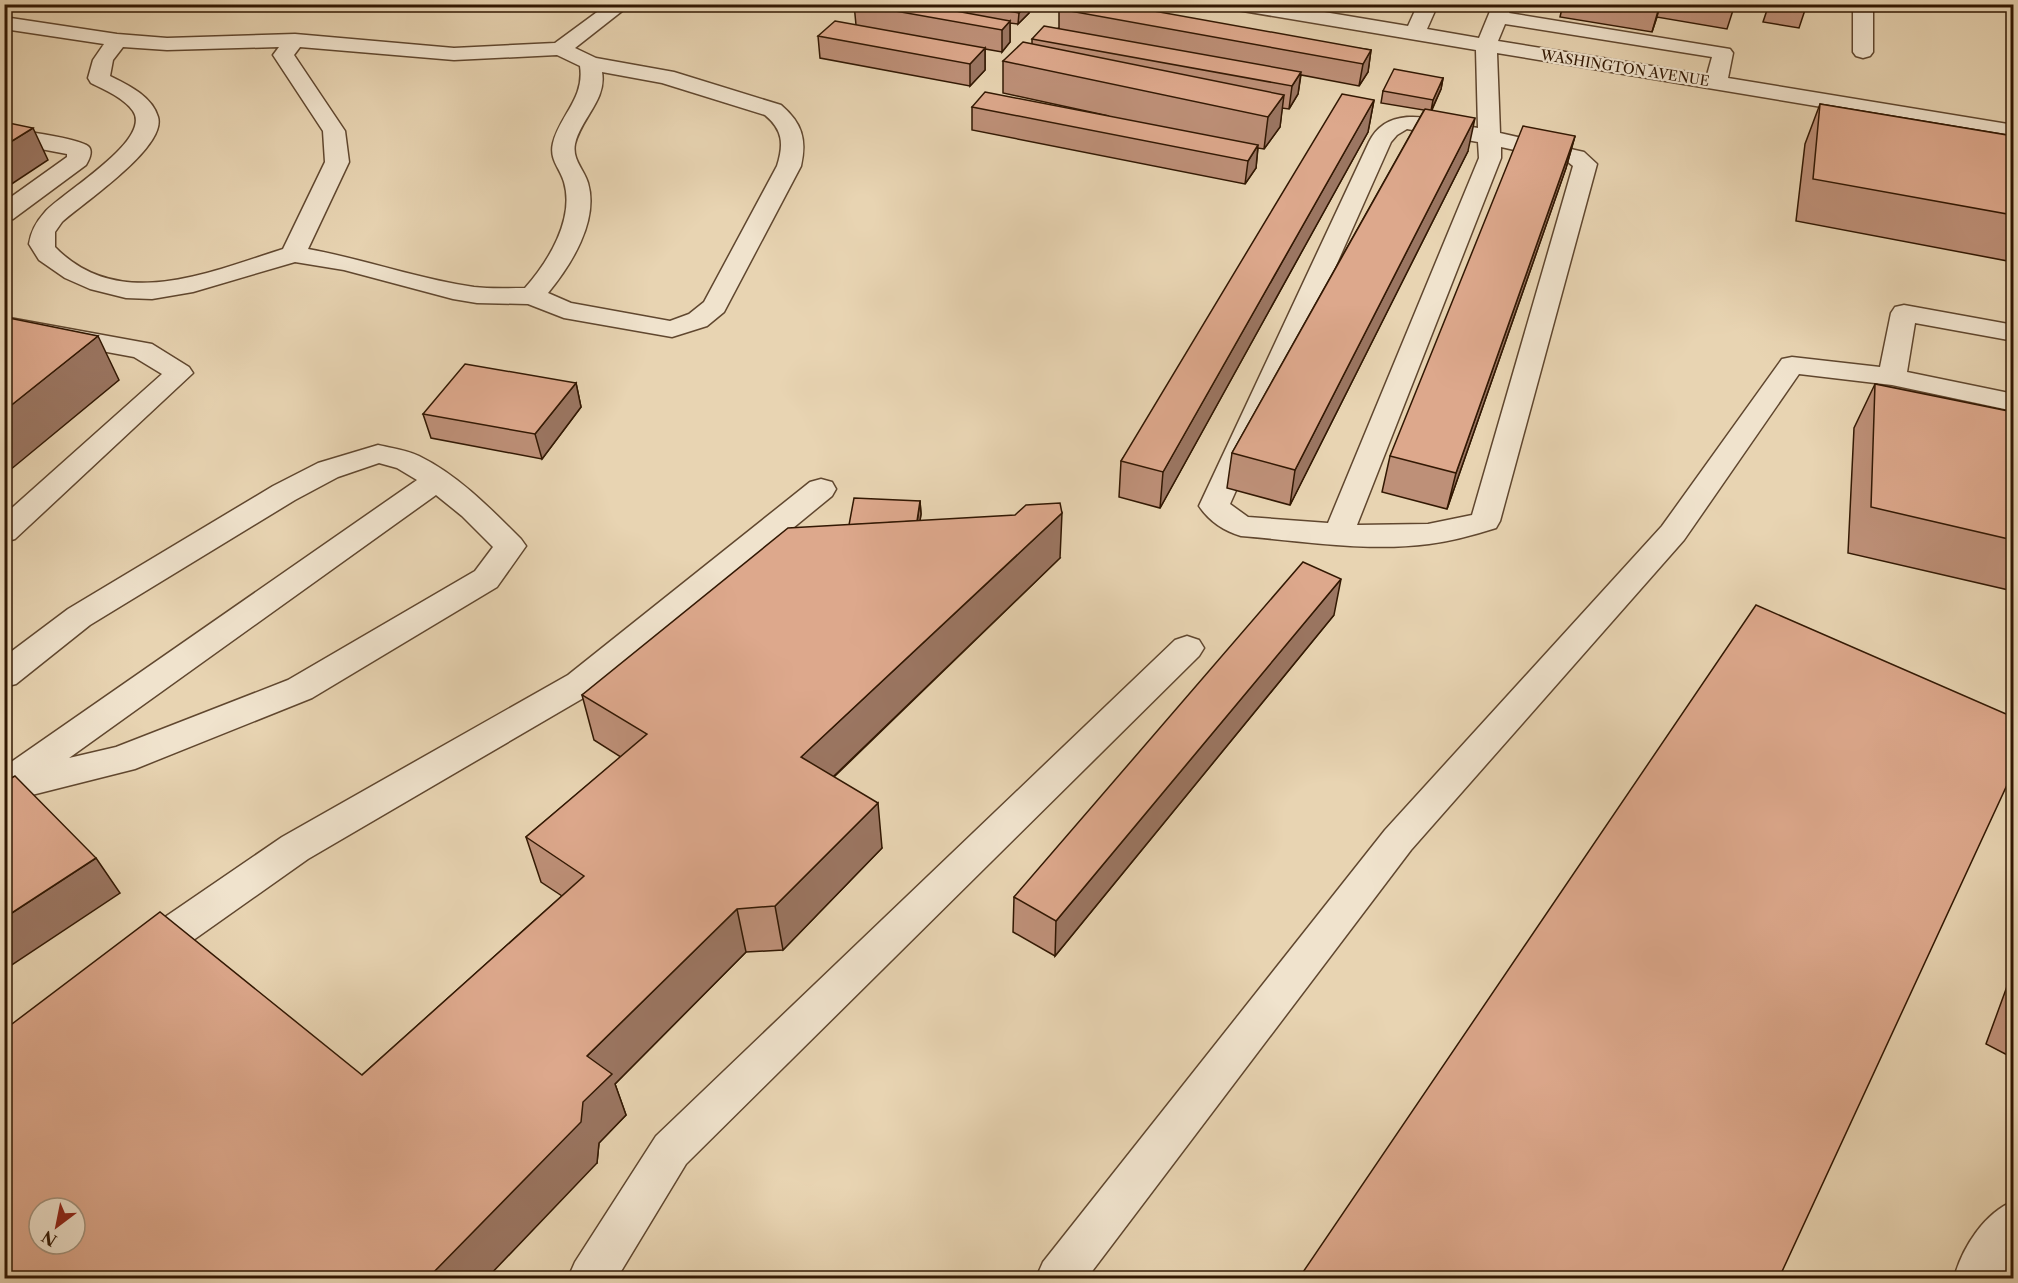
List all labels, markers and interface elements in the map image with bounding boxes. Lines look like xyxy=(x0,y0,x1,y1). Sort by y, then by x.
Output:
street label: WASHINGTON AVENUE xyxy=(1538,46,1711,90)
north arrow xyxy=(27,1196,87,1256)
text: N xyxy=(38,1227,60,1251)

